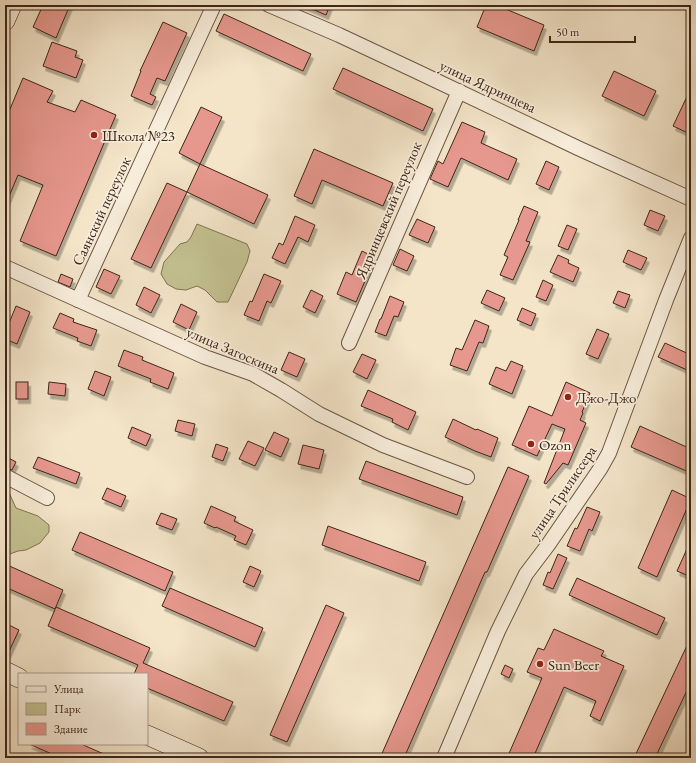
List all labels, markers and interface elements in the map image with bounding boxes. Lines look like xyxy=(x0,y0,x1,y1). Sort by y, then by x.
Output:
scale bar xyxy=(550,18,635,44)
text: 50 m xyxy=(556,24,580,40)
street label: улица Ядринцева xyxy=(437,55,539,117)
place label: Школа №23 xyxy=(102,126,175,145)
marker: Школа №23 xyxy=(89,130,99,140)
street label: Ядринцевский переулок xyxy=(350,139,426,282)
street label: Саянский переулок xyxy=(67,153,135,269)
street label: улица Загоскина xyxy=(184,322,282,378)
place label: Джо-Джо xyxy=(576,388,637,407)
marker: Джо-Джо xyxy=(563,392,573,402)
place label: Ozon xyxy=(539,435,572,454)
marker: Ozon xyxy=(526,439,536,449)
street label: улица Трилиссера xyxy=(524,442,600,542)
place label: Sun Beer xyxy=(548,655,599,674)
marker: Sun Beer xyxy=(535,659,545,669)
legend xyxy=(18,673,148,745)
text: Улица xyxy=(53,681,84,697)
text: Парк xyxy=(54,701,81,717)
text: Здание xyxy=(54,721,88,737)

